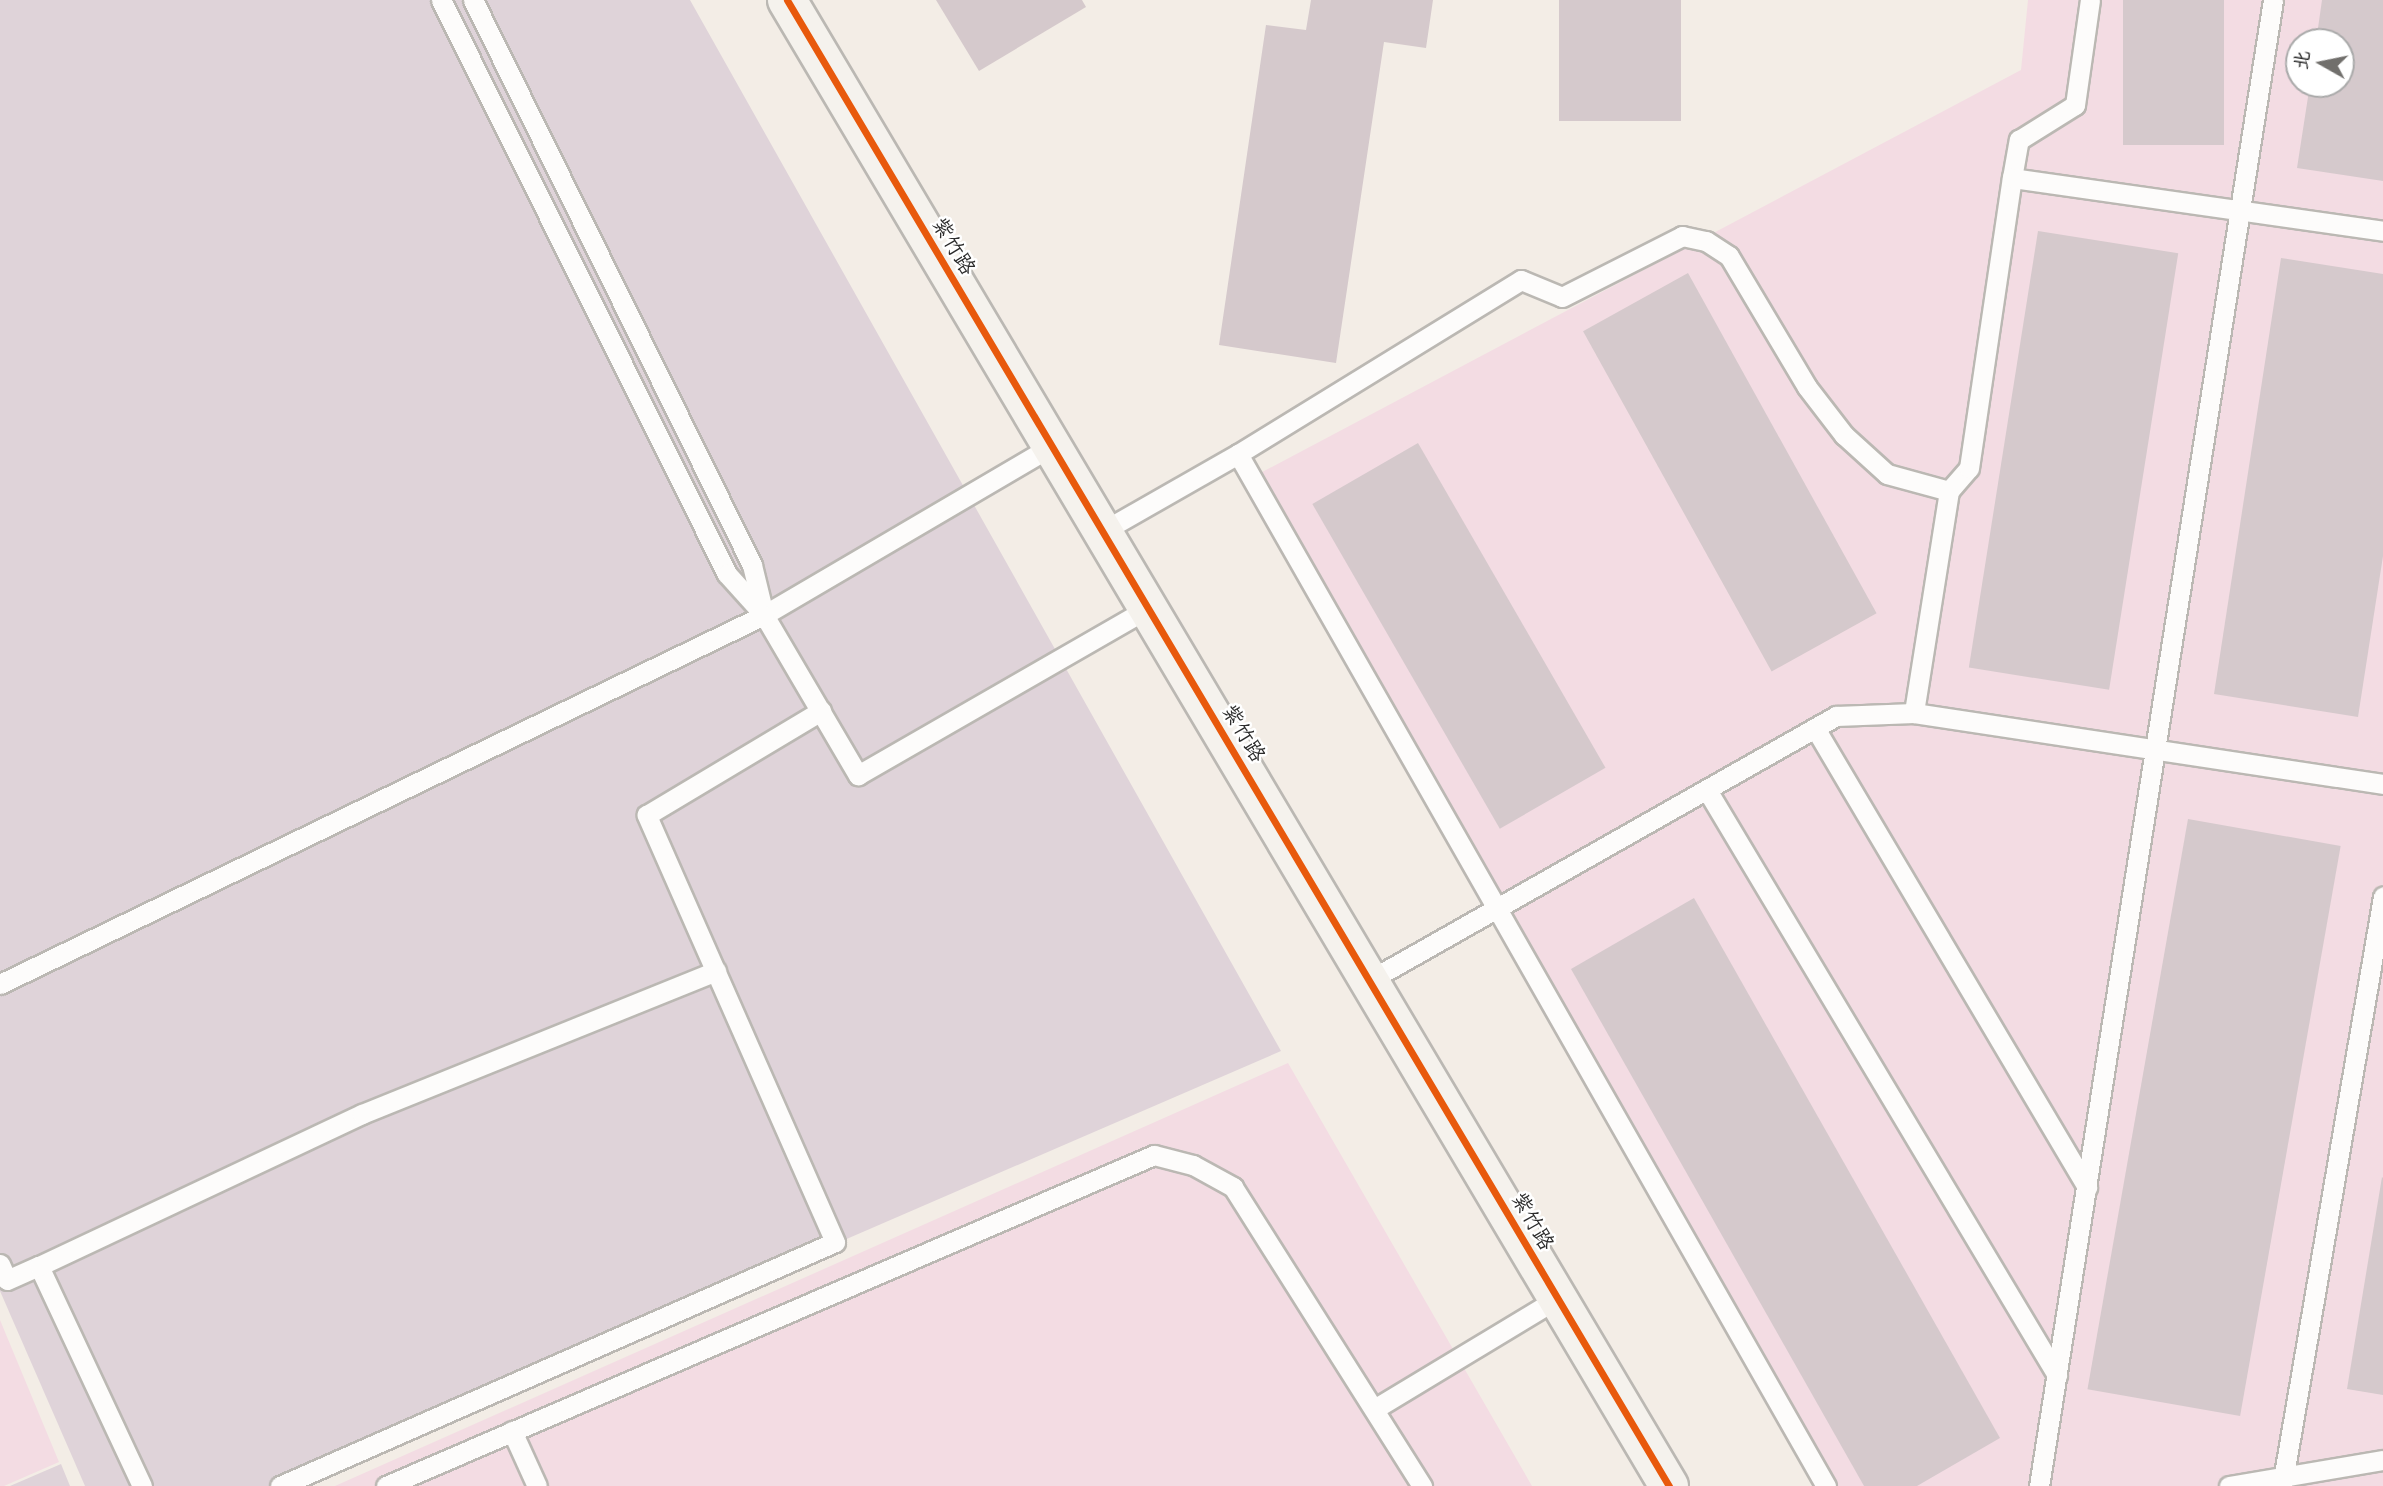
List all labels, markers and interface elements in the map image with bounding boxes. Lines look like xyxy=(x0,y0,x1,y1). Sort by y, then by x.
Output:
north arrow xyxy=(2285,28,2355,98)
text: 北 xyxy=(2288,49,2315,71)
street label: 紫竹路 xyxy=(927,213,981,279)
street label: 紫竹路 xyxy=(1217,700,1271,766)
street label: 紫竹路 xyxy=(1506,1187,1560,1255)

